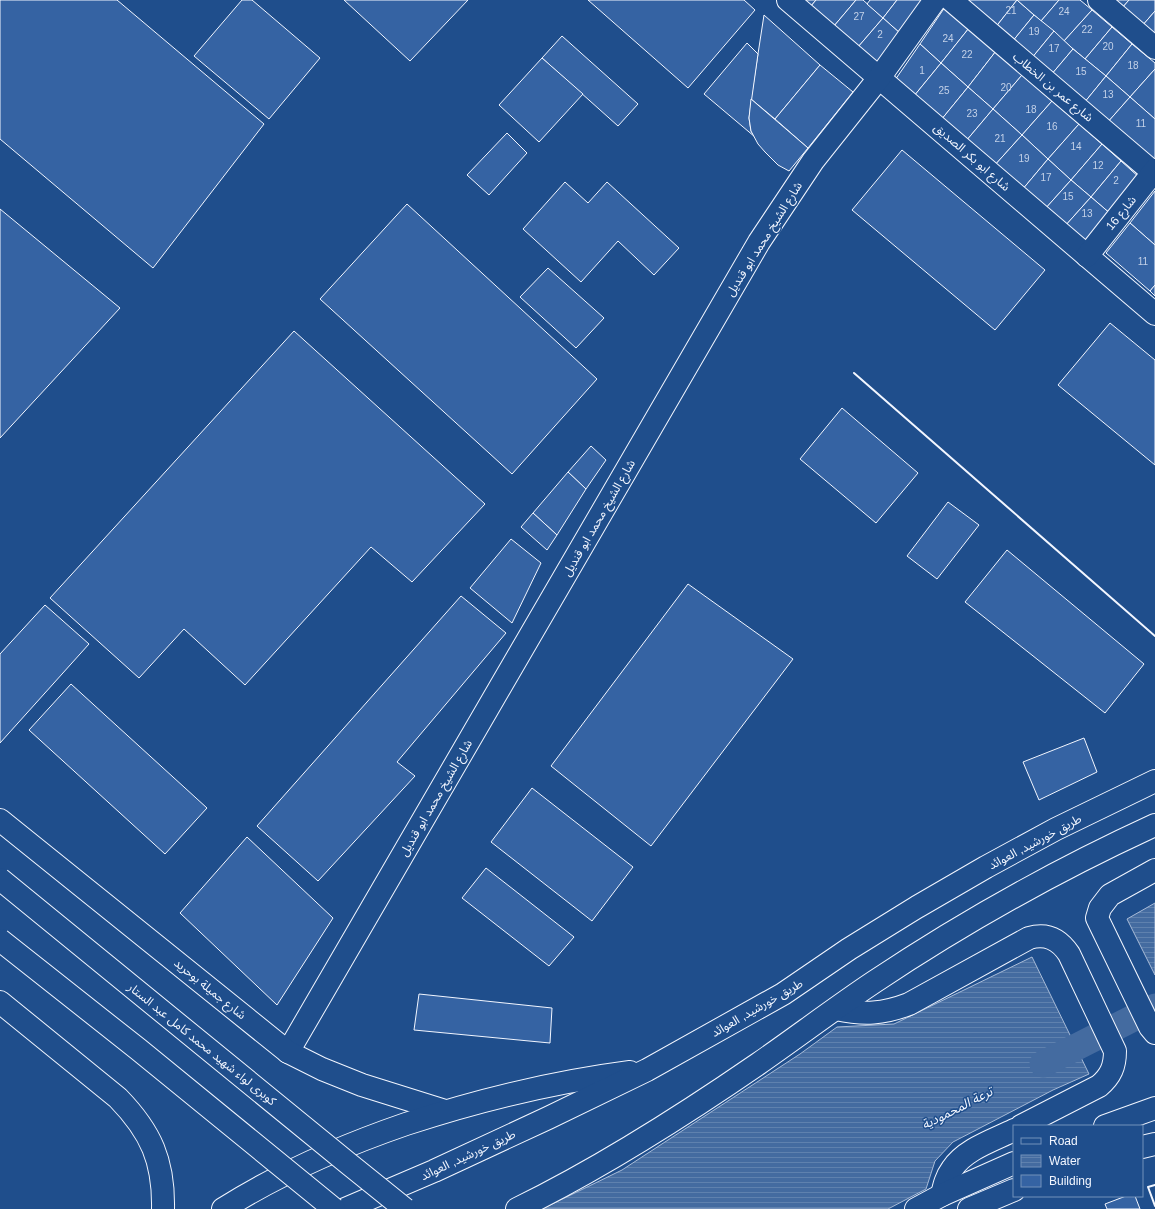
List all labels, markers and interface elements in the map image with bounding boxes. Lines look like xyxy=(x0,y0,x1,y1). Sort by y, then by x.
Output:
house number: 21 xyxy=(1005,5,1017,16)
house number: 24 xyxy=(1058,6,1070,17)
house number: 27 xyxy=(853,11,865,22)
house number: 22 xyxy=(1081,24,1093,35)
house number: 19 xyxy=(1028,26,1040,37)
house number: 2 xyxy=(877,29,883,40)
house number: 24 xyxy=(942,33,954,44)
house number: 20 xyxy=(1102,41,1114,52)
house number: 17 xyxy=(1048,43,1060,54)
house number: 22 xyxy=(961,49,973,60)
street label: شارع عمر بن الخطاب xyxy=(1009,49,1096,126)
house number: 18 xyxy=(1127,60,1139,71)
house number: 1 xyxy=(919,65,925,76)
house number: 15 xyxy=(1075,66,1087,77)
house number: 20 xyxy=(1000,82,1012,93)
house number: 25 xyxy=(938,85,950,96)
house number: 13 xyxy=(1102,89,1114,100)
house number: 18 xyxy=(1025,104,1037,115)
house number: 23 xyxy=(966,108,978,119)
house number: 11 xyxy=(1136,118,1147,129)
street label: شارع ابو بكر الصديق xyxy=(930,120,1013,195)
house number: 16 xyxy=(1046,121,1058,132)
house number: 21 xyxy=(994,133,1006,144)
house number: 14 xyxy=(1070,141,1082,152)
house number: 19 xyxy=(1018,153,1030,164)
house number: 12 xyxy=(1092,160,1104,171)
house number: 17 xyxy=(1040,172,1052,183)
house number: 2 xyxy=(1113,175,1119,186)
street label: شارع الشيخ محمد ابو قنديل xyxy=(723,179,807,300)
house number: 15 xyxy=(1062,191,1074,202)
street label: شارع 16 xyxy=(1103,193,1141,234)
house number: 13 xyxy=(1081,208,1093,219)
house number: 11 xyxy=(1138,256,1149,267)
street label: شارع الشيخ محمد ابو قنديل xyxy=(560,457,640,580)
street label: شارع الشيخ محمد ابو قنديل xyxy=(397,737,477,860)
street label: طريق خورشيد, العوائد xyxy=(986,812,1084,873)
street label: شارع جميلة بوحريد xyxy=(170,956,249,1024)
street label: طريق خورشيد, العوائد xyxy=(709,976,806,1041)
street label: كوبرى لواء شهيد محمد كامل عبد الستار xyxy=(124,979,280,1109)
water label: ترعة المحمودية xyxy=(919,1083,997,1133)
legend xyxy=(1013,1125,1143,1197)
street label: طريق خورشيد, العوائد xyxy=(418,1127,518,1184)
text: Road xyxy=(1049,1134,1078,1148)
text: Water xyxy=(1049,1154,1081,1168)
text: Building xyxy=(1049,1174,1092,1188)

